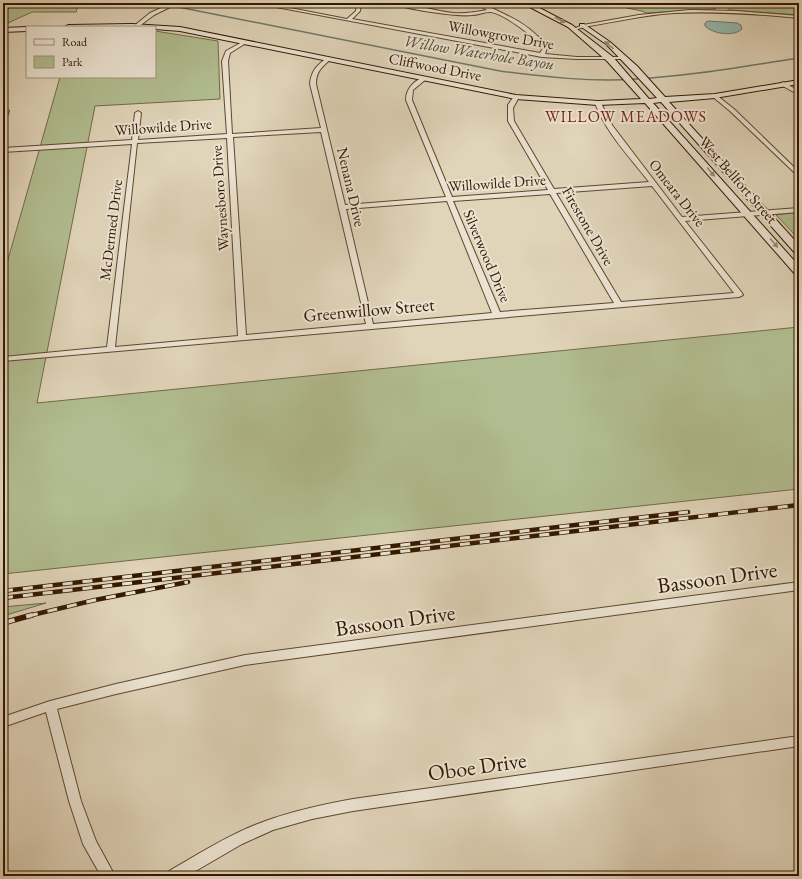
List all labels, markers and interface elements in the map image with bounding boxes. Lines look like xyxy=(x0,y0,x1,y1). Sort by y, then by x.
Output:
street label: Willowgrove Drive xyxy=(446,16,556,53)
one-way arrow xyxy=(554,17,566,24)
legend xyxy=(26,26,156,78)
water label: Willow Waterhole Bayou xyxy=(402,30,556,75)
text: Road xyxy=(62,34,88,50)
one-way arrow xyxy=(604,40,614,49)
street label: Cliffwood Drive xyxy=(387,48,483,85)
text: Park xyxy=(62,54,83,70)
district label: WILLOW MEADOWS xyxy=(545,106,707,127)
street label: Willowilde Drive xyxy=(114,114,212,139)
street label: West Bellfort Street xyxy=(695,132,782,228)
street label: Waynesboro Drive xyxy=(206,144,233,252)
street label: Nenana Drive xyxy=(333,145,370,228)
street label: Omeara Drive xyxy=(645,155,710,231)
one-way arrow xyxy=(707,167,716,177)
street label: Willowilde Drive xyxy=(448,170,546,195)
street label: McDermed Drive xyxy=(95,178,126,281)
street label: Firestone Drive xyxy=(558,183,619,269)
street label: Silverwood Drive xyxy=(459,207,516,305)
one-way arrow xyxy=(769,238,778,249)
street label: Greenwillow Street xyxy=(302,292,436,327)
street label: Bassoon Drive xyxy=(655,555,779,600)
street label: Bassoon Drive xyxy=(333,598,457,643)
street label: Oboe Drive xyxy=(426,745,529,788)

